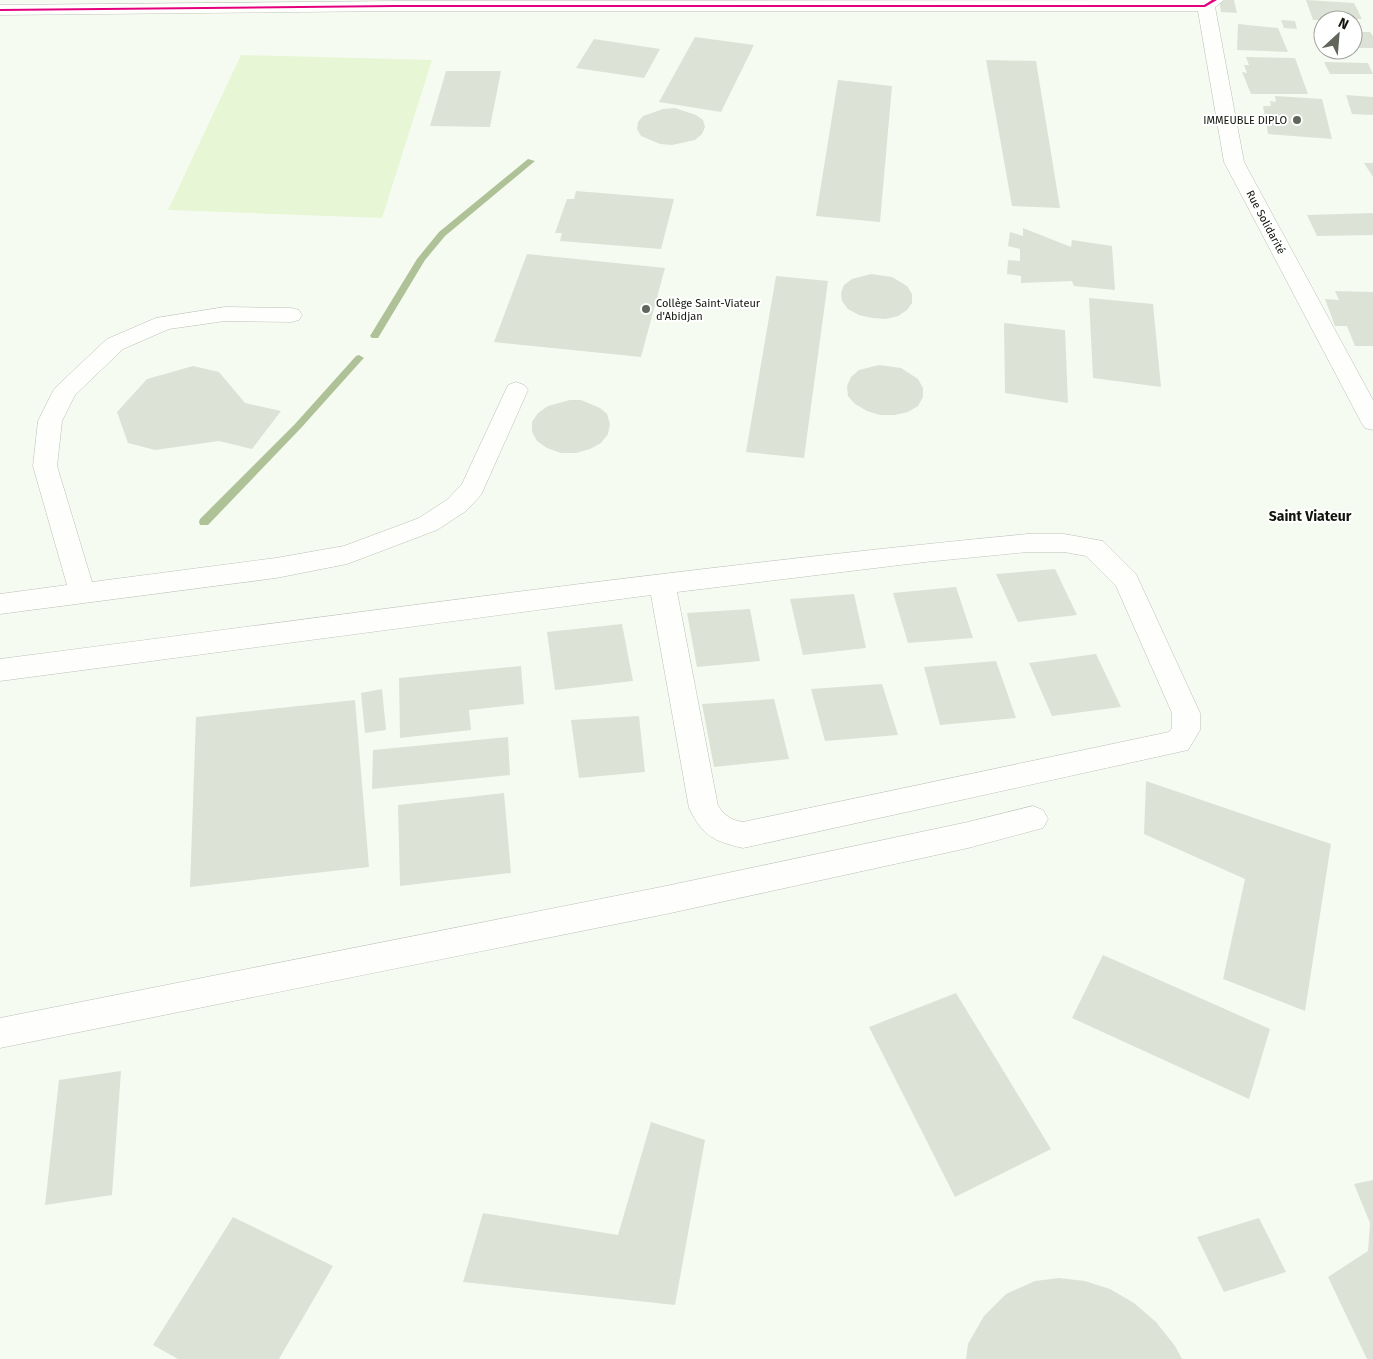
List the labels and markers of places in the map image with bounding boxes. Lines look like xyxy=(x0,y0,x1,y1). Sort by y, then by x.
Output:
place label: IMMEUBLE DIPLO xyxy=(1203,114,1287,127)
marker: IMMEUBLE DIPLO xyxy=(1291,114,1303,126)
place label: Collège Saint-Viateur d'Abidjan xyxy=(656,297,761,323)
marker: Collège Saint-Viateur d'Abidjan xyxy=(640,303,652,315)

